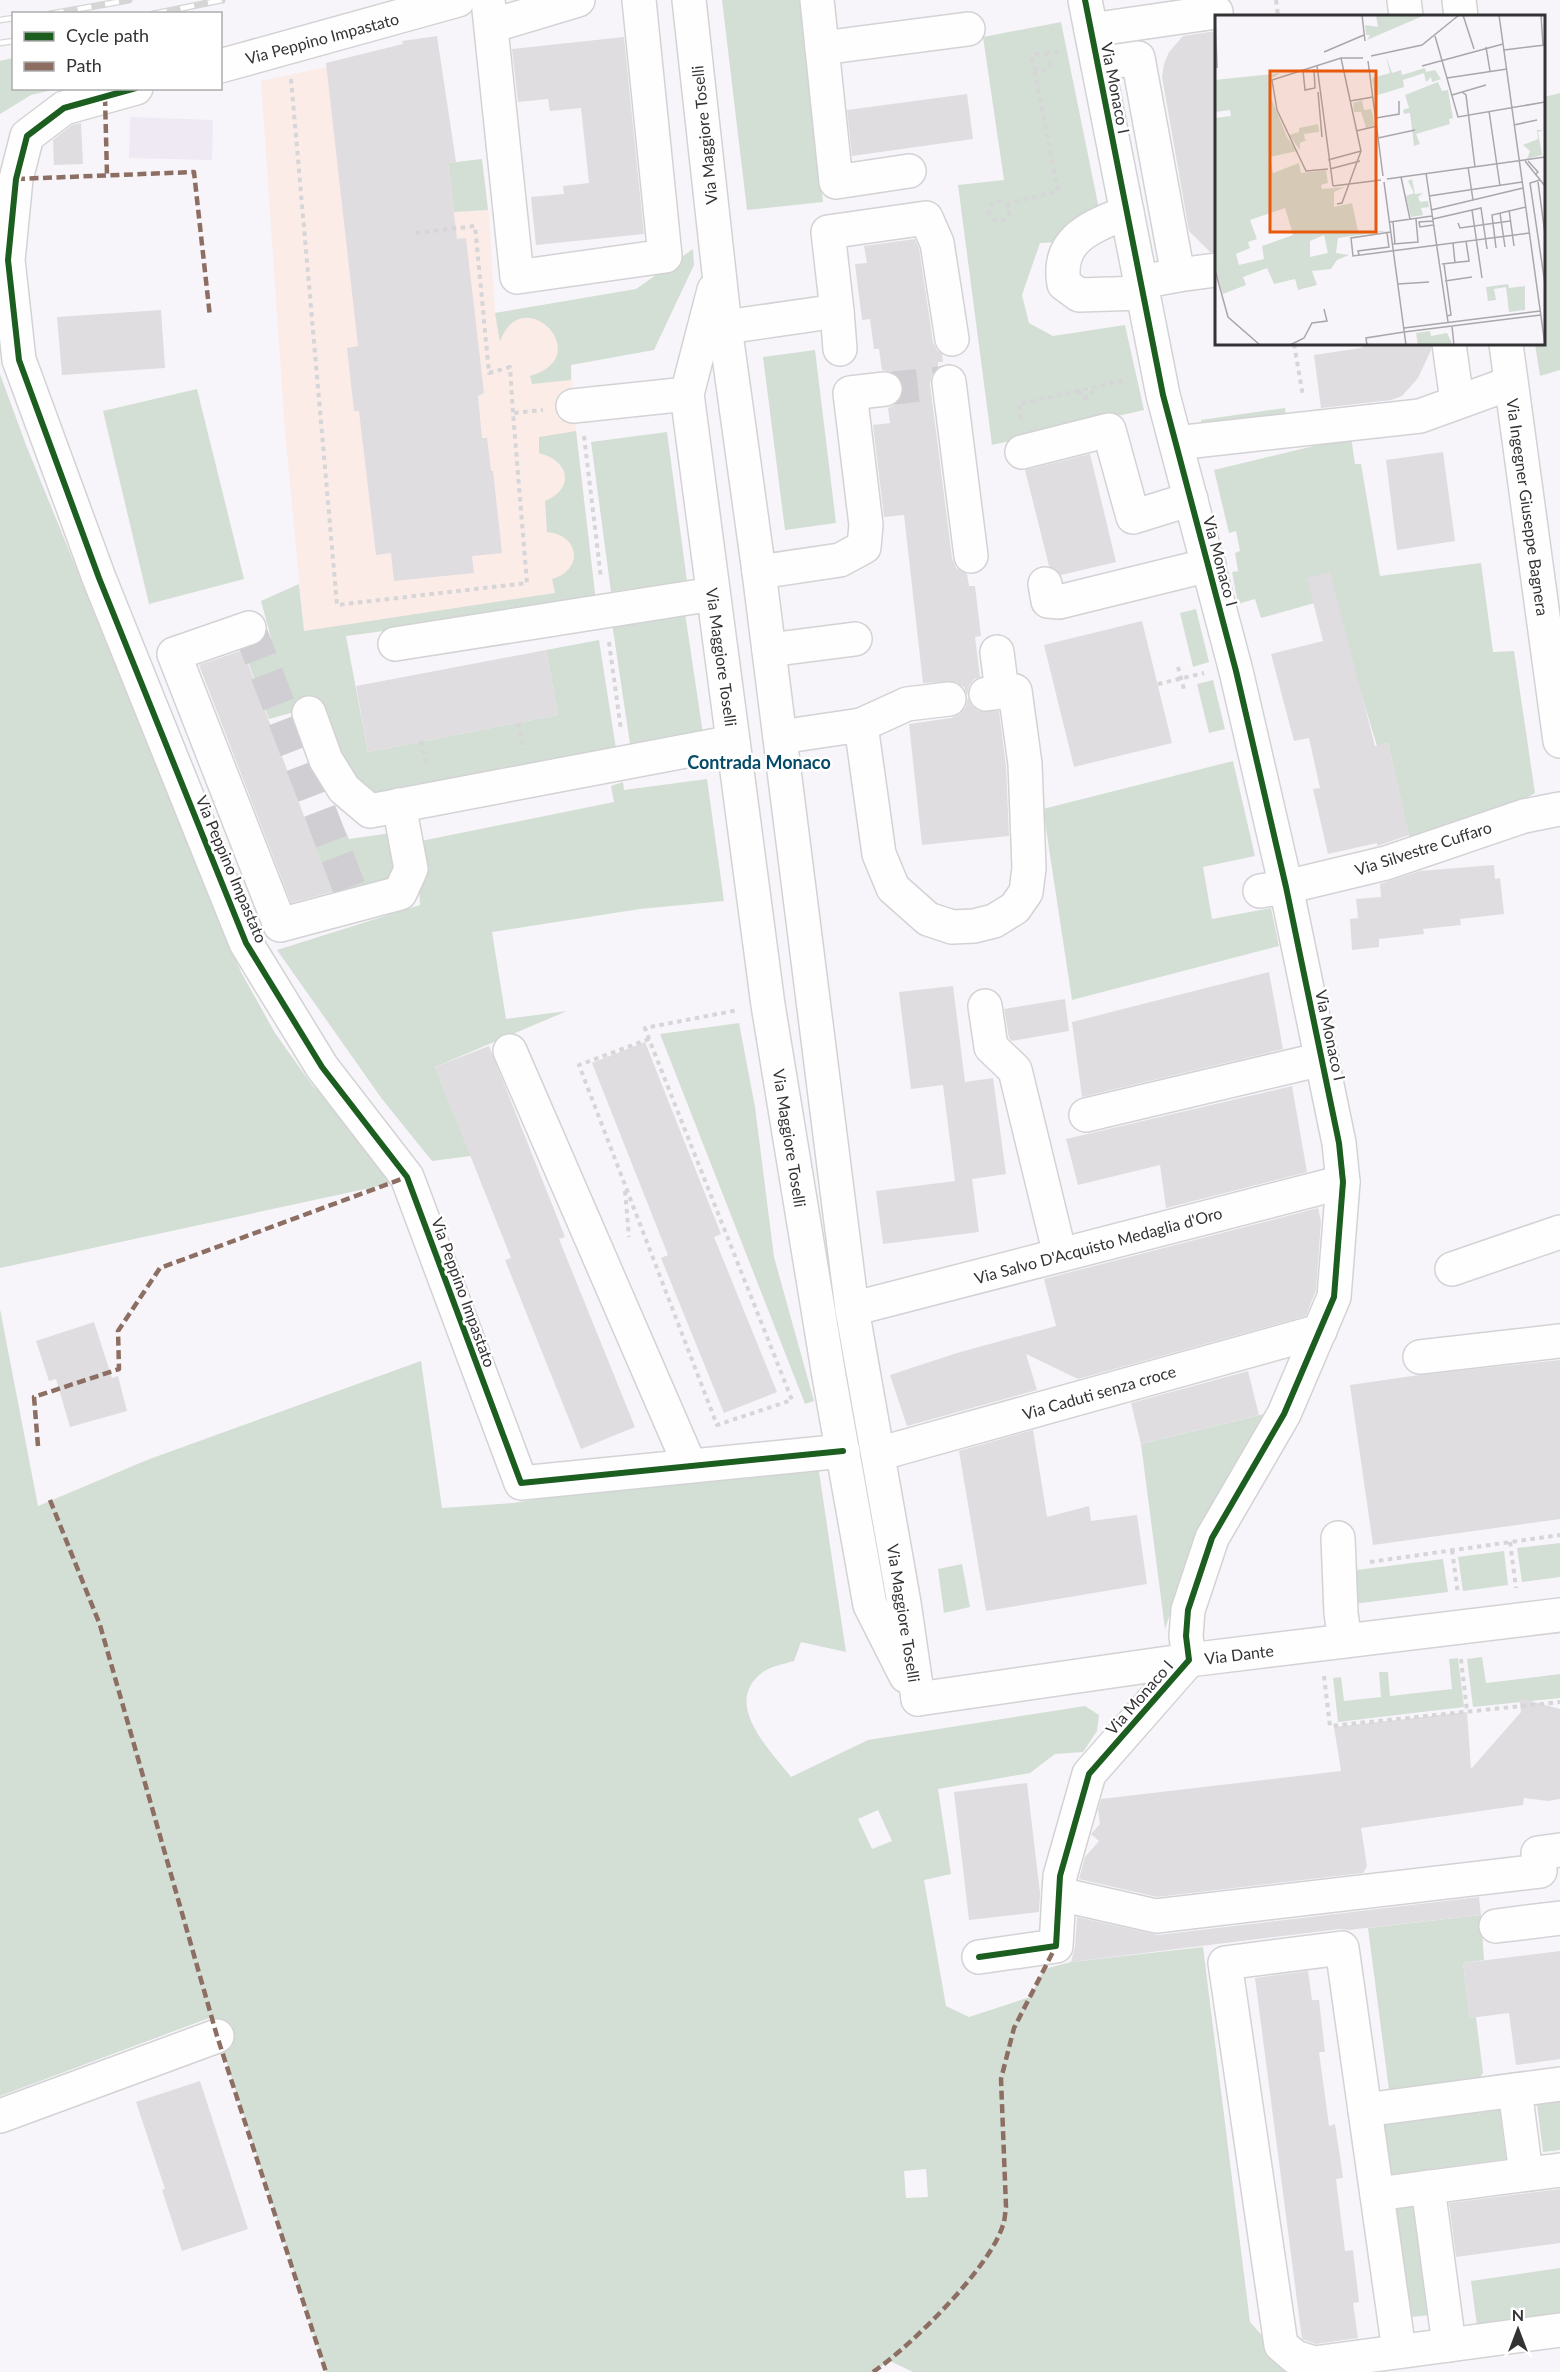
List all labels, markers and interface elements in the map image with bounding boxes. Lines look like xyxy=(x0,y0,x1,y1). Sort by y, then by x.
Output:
street label: Via Peppino Impastato xyxy=(243,8,401,68)
legend xyxy=(12,12,222,90)
inset map xyxy=(1215,15,1545,345)
text: Cycle path xyxy=(66,24,149,46)
street label: Via Monaco I xyxy=(1098,41,1134,135)
text: Path xyxy=(66,54,102,76)
street label: Via Maggiore Toselli xyxy=(687,65,721,205)
street label: Via Ingegner Giuseppe Bagnera xyxy=(1503,397,1553,617)
street label: Via Monaco I xyxy=(1200,514,1242,608)
street label: Via Maggiore Toselli xyxy=(703,587,741,727)
district label: Contrada Monaco xyxy=(687,751,831,773)
street label: Via Peppino Impastato xyxy=(192,793,272,945)
street label: Via Silvestre Cuffaro xyxy=(1352,817,1494,879)
street label: Via Monaco I xyxy=(1312,988,1350,1082)
street label: Via Maggiore Toselli xyxy=(770,1068,810,1208)
street label: Via Salvo D'Acquisto Medaglia d'Oro xyxy=(972,1203,1224,1287)
street label: Via Peppino Impastato xyxy=(428,1215,500,1369)
street label: Via Caduti senza croce xyxy=(1020,1361,1178,1423)
street label: Via Maggiore Toselli xyxy=(884,1543,924,1683)
street label: Via Dante xyxy=(1203,1640,1275,1668)
street label: Via Monaco I xyxy=(1102,1656,1176,1738)
north arrow xyxy=(1488,2300,1548,2360)
text: N xyxy=(1512,2305,1524,2324)

